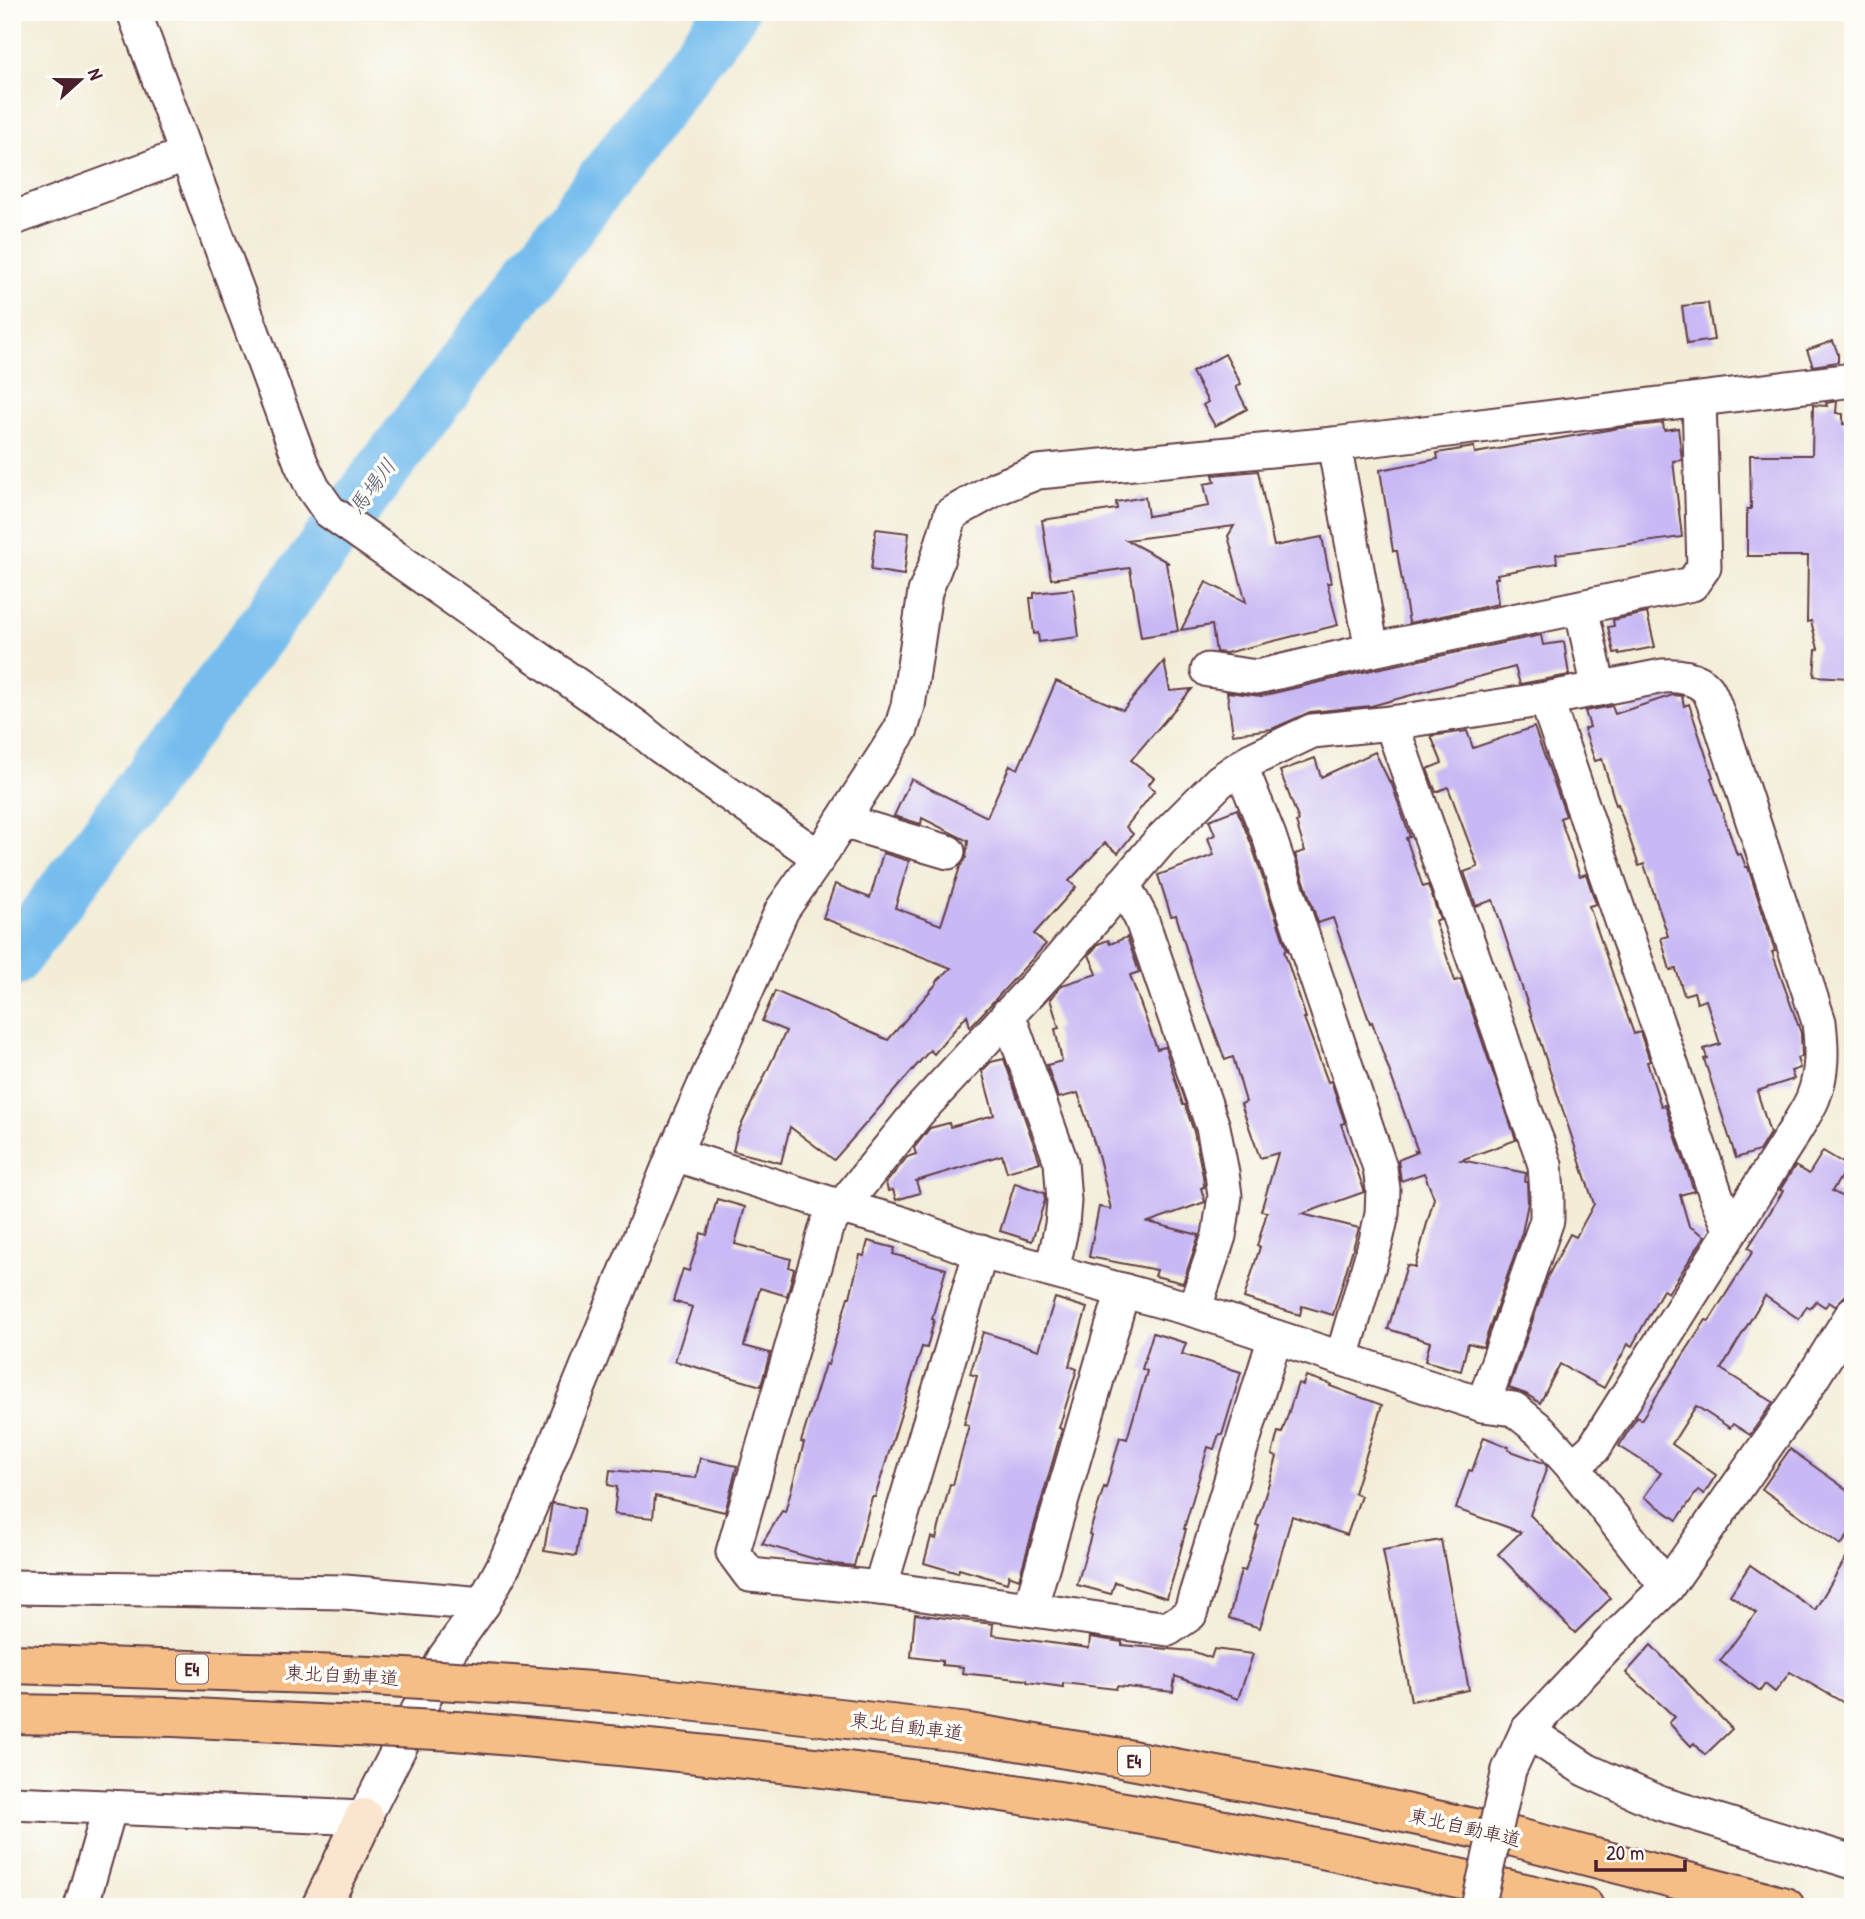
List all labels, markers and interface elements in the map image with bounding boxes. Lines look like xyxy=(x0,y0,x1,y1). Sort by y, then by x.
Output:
north arrow xyxy=(46,46,116,116)
text: N xyxy=(82,65,110,83)
water label: 馬場川 xyxy=(341,452,403,520)
road number: E4 xyxy=(176,1654,208,1684)
street label: 東北自動車道 xyxy=(284,1659,400,1691)
street label: 東北自動車道 xyxy=(849,1706,965,1746)
road number: E4 xyxy=(1118,1746,1150,1776)
street label: 東北自動車道 xyxy=(1407,1802,1523,1852)
scale bar xyxy=(1596,1828,1685,1872)
text: 20 m xyxy=(1606,1838,1644,1867)

